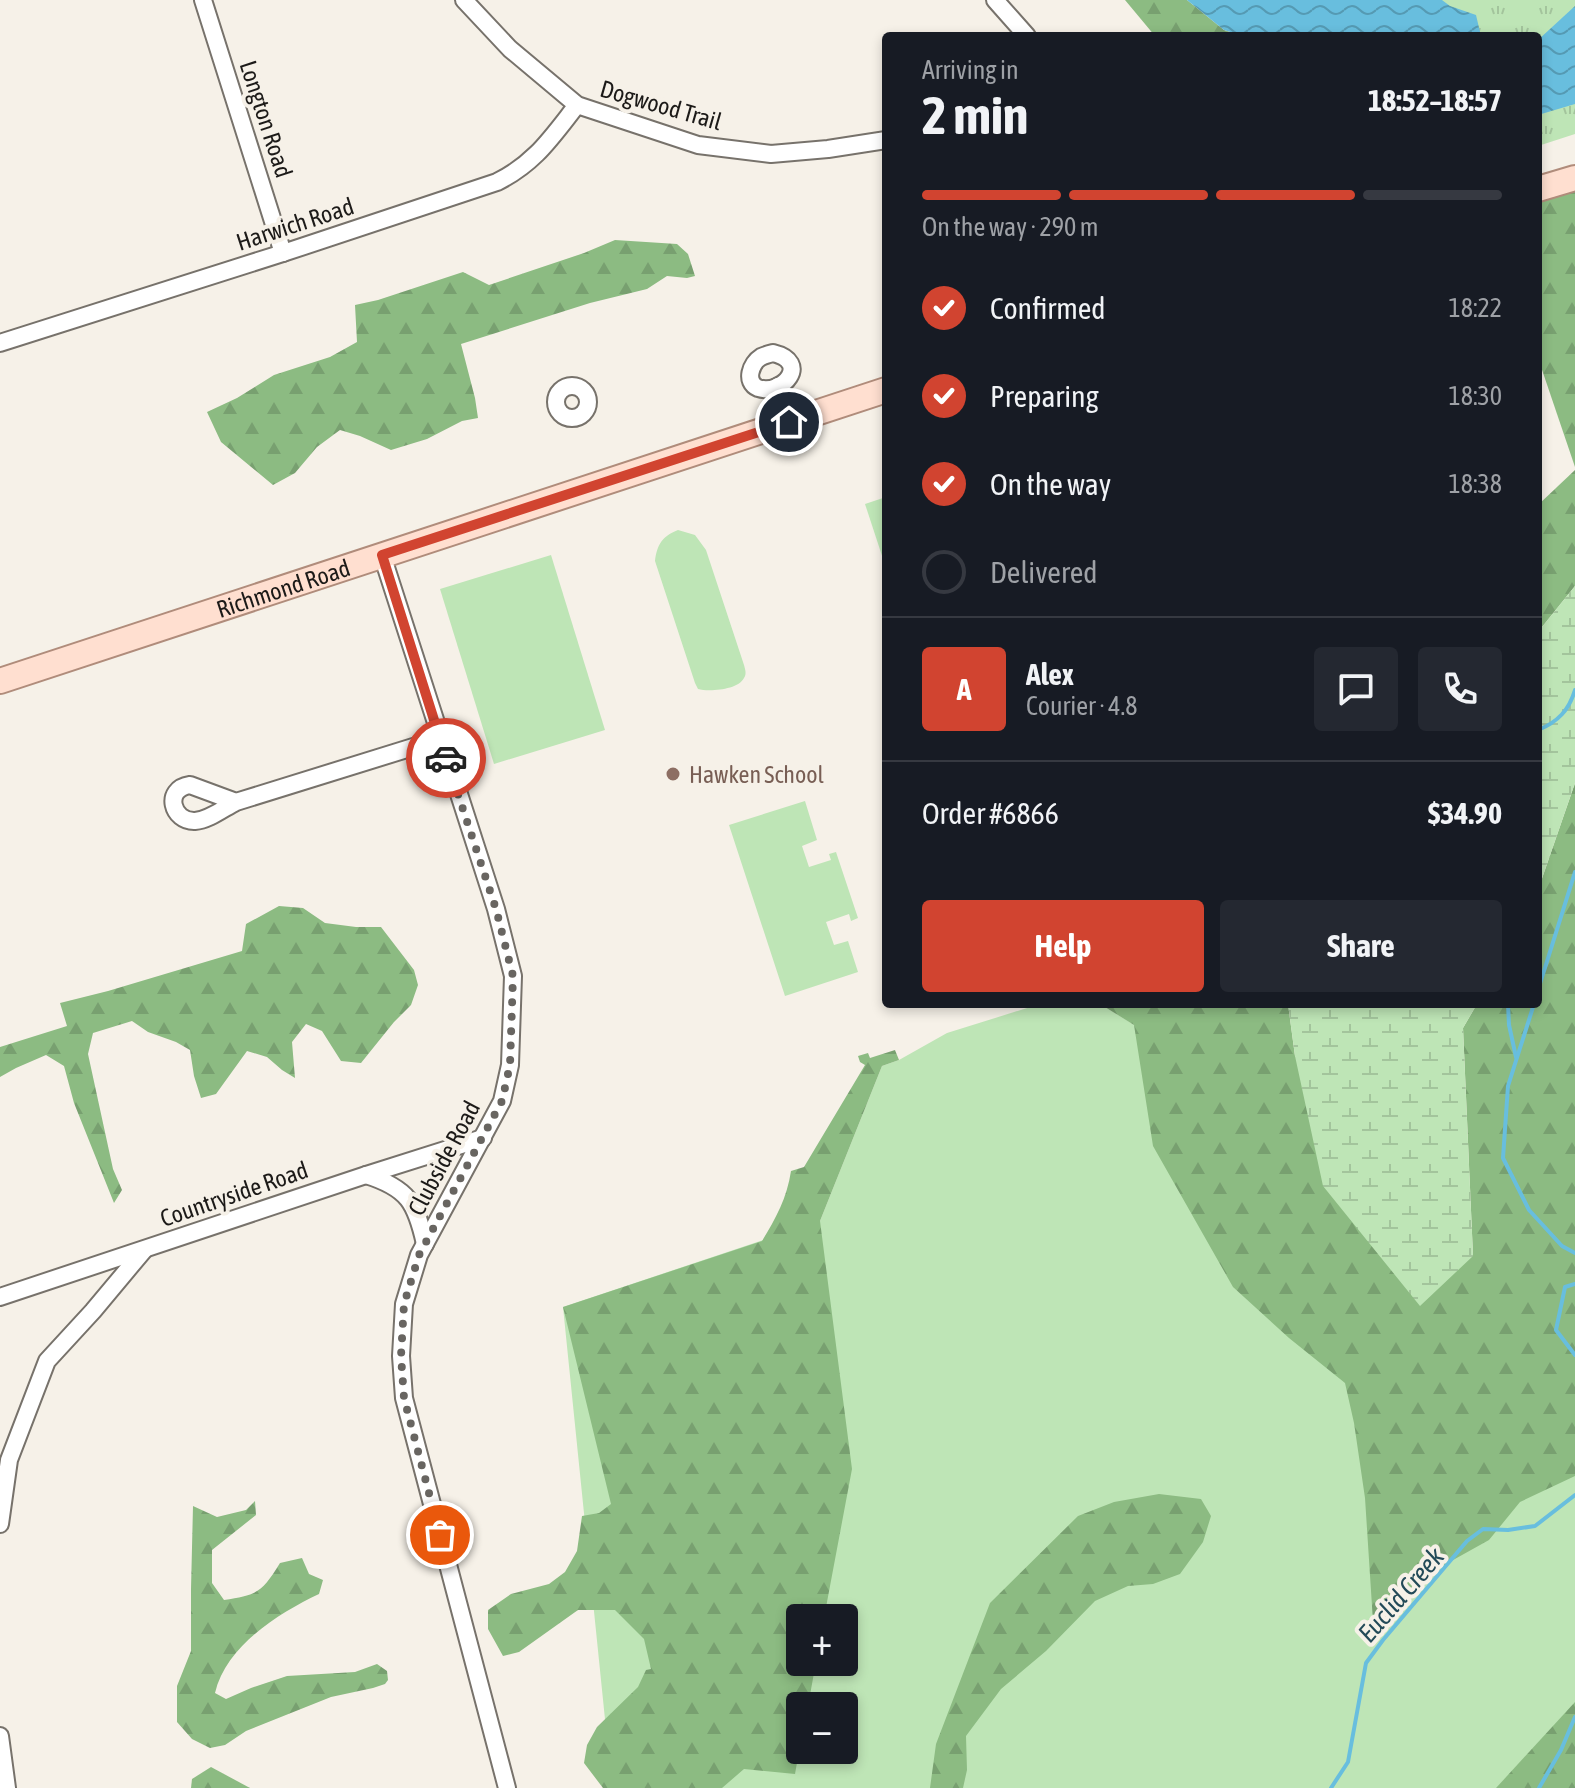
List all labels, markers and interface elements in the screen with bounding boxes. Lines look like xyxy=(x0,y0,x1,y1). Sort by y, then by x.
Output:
text: Arriving in xyxy=(922,55,1019,85)
street label: Longton Road xyxy=(234,57,298,181)
street label: Dogwood Trail xyxy=(597,75,725,135)
text: 18:52–18:57 xyxy=(1368,83,1502,117)
text: 2 min xyxy=(922,85,1028,145)
street label: Harwich Road xyxy=(233,192,357,256)
text: On the way · 290 m xyxy=(922,212,1099,242)
icon: check xyxy=(922,286,966,330)
text: Confirmed xyxy=(990,291,1105,325)
text: 18:22 xyxy=(1448,293,1502,323)
icon: check xyxy=(922,374,966,418)
text: Preparing xyxy=(990,379,1099,413)
text: 18:30 xyxy=(1448,381,1502,411)
pin xyxy=(755,388,823,456)
icon: home xyxy=(767,400,811,444)
icon: check xyxy=(922,462,966,506)
text: On the way xyxy=(990,467,1111,501)
text: 18:38 xyxy=(1448,469,1502,499)
street label: Richmond Road xyxy=(213,554,353,622)
text: Delivered xyxy=(990,555,1098,589)
button: chat xyxy=(1314,647,1398,731)
button: phone xyxy=(1418,647,1502,731)
text: Alex xyxy=(1026,657,1074,691)
text: A xyxy=(957,672,971,706)
text: Courier · 4.8 xyxy=(1026,691,1137,721)
courier xyxy=(406,718,486,798)
icon: car xyxy=(424,736,468,780)
place label: Hawken School xyxy=(689,761,824,788)
marker: Hawken School xyxy=(664,765,682,783)
text: Order #6866 xyxy=(922,796,1059,830)
text: $34.90 xyxy=(1428,796,1502,830)
button: Help xyxy=(922,900,1204,992)
button: Share xyxy=(1220,900,1502,992)
street label: Clubside Road xyxy=(403,1096,485,1220)
street label: Countryside Road xyxy=(157,1156,311,1232)
pin xyxy=(406,1501,474,1569)
icon: bag xyxy=(418,1513,462,1557)
water label: Euclid Creek xyxy=(1352,1541,1450,1648)
map controls xyxy=(786,1604,858,1764)
button: + xyxy=(786,1604,858,1676)
button: − xyxy=(786,1692,858,1764)

